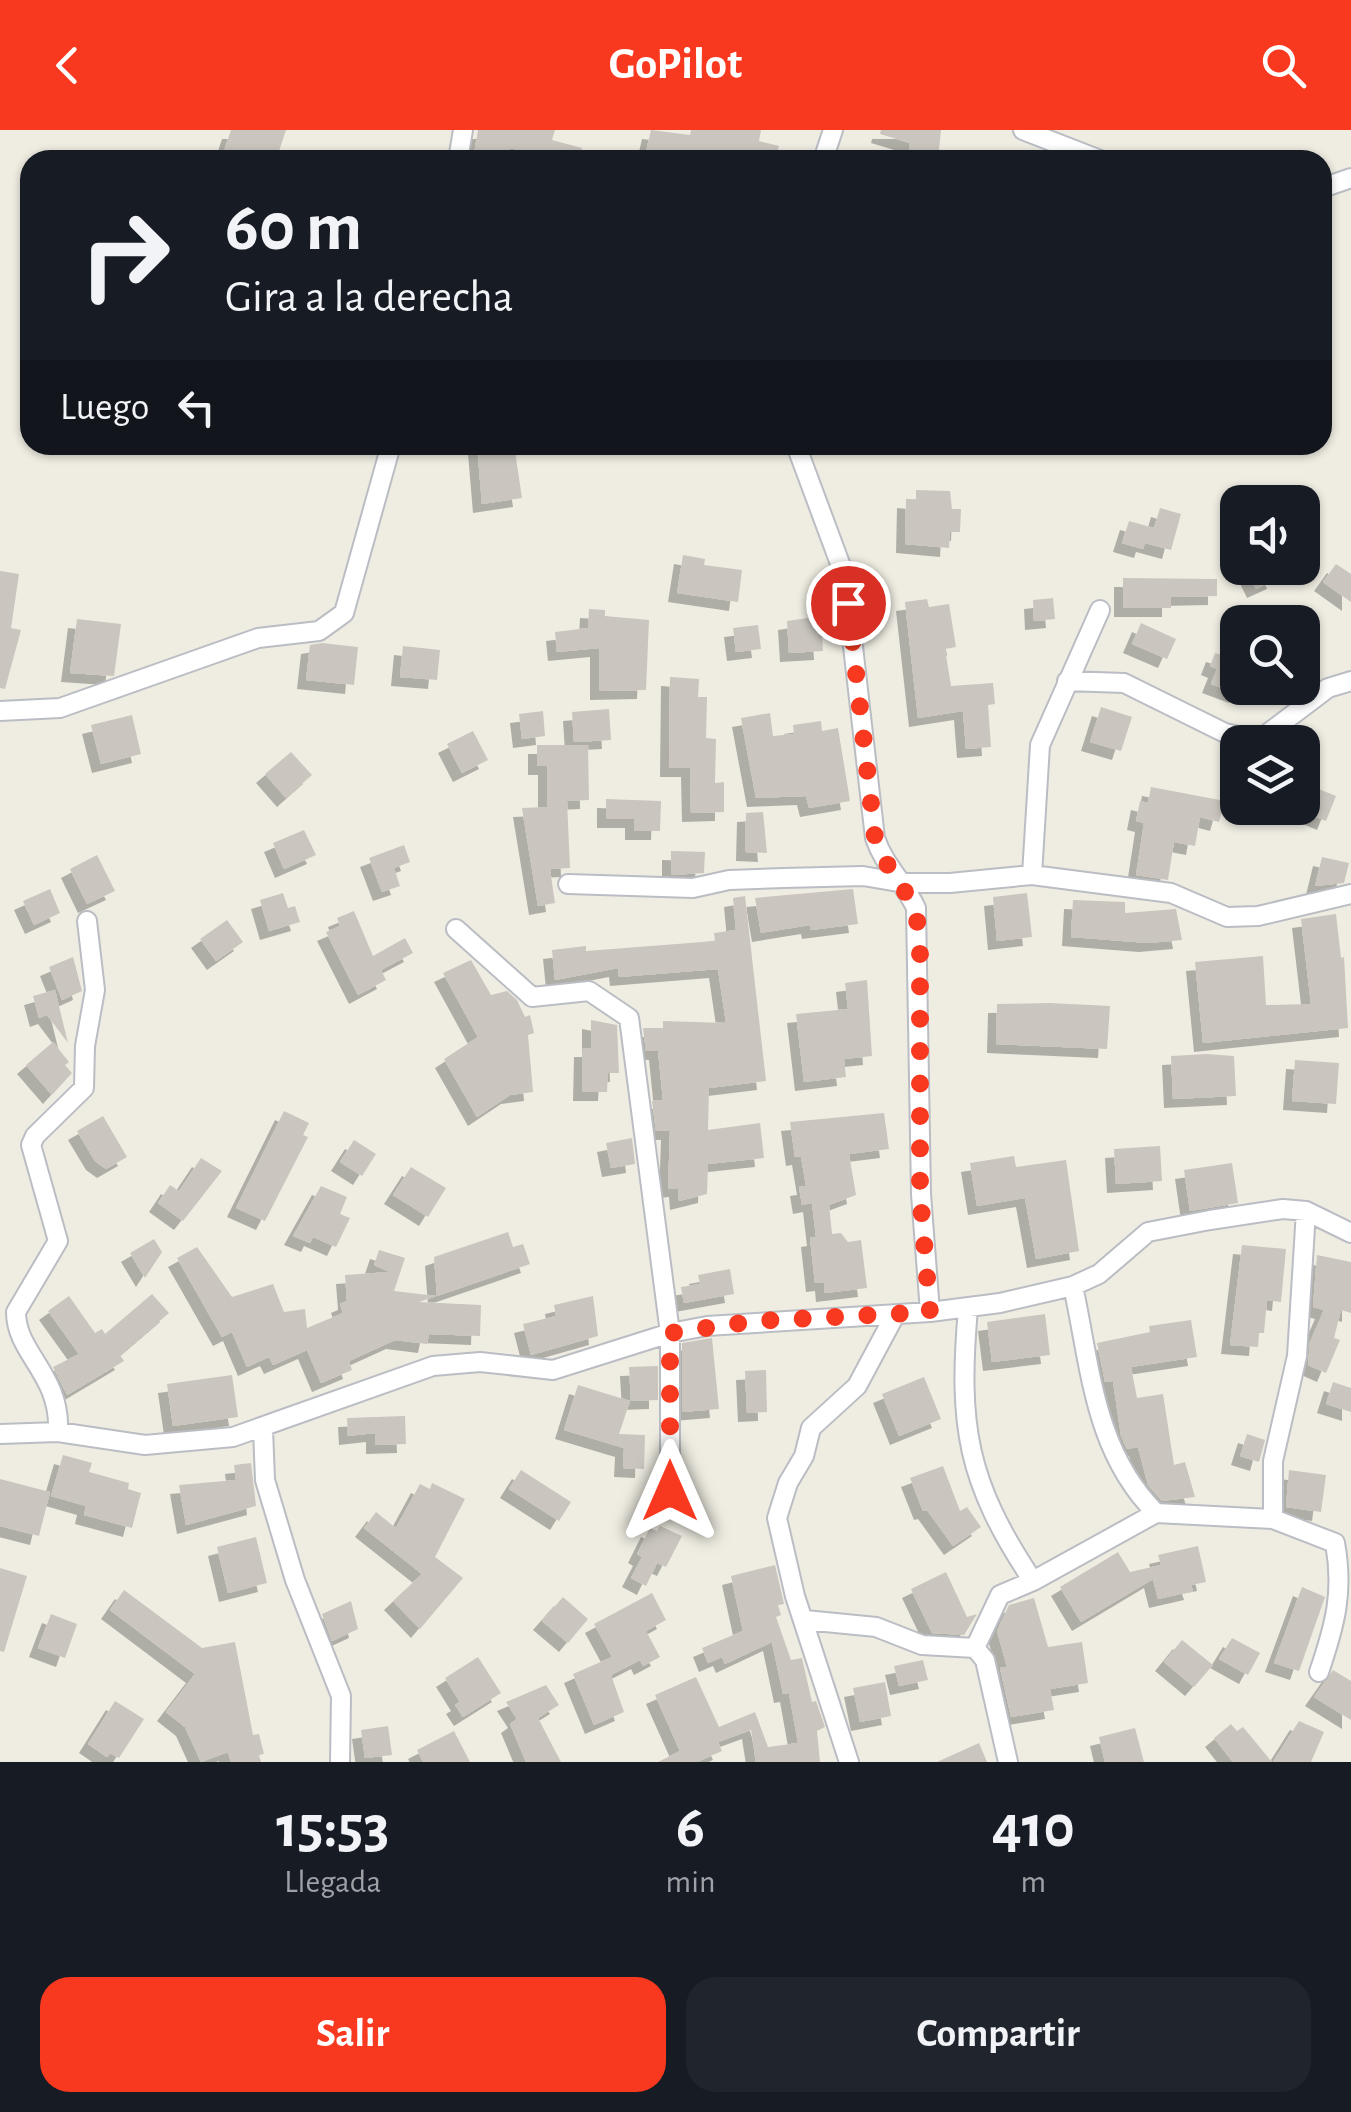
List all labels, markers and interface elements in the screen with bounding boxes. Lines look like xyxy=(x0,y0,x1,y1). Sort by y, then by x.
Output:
icon: back xyxy=(40,38,95,93)
icon: search xyxy=(1256,38,1311,93)
text: GoPilot xyxy=(609,42,742,87)
icon: right xyxy=(60,190,190,320)
text: 60 m xyxy=(225,193,362,263)
text: Gira a la derecha xyxy=(225,275,514,320)
icon: left xyxy=(169,380,224,435)
text: Luego xyxy=(60,389,149,427)
map controls xyxy=(1220,485,1320,825)
button: sound xyxy=(1220,485,1320,585)
pin xyxy=(806,561,891,646)
icon: arrive xyxy=(821,576,876,631)
button: search xyxy=(1220,605,1320,705)
button: layers xyxy=(1220,725,1320,825)
position arrow xyxy=(618,1439,722,1543)
text: 15:53 xyxy=(276,1798,389,1858)
text: 6 xyxy=(676,1798,705,1858)
text: 410 xyxy=(992,1798,1075,1858)
text: Llegada xyxy=(284,1866,381,1898)
text: min xyxy=(666,1866,715,1898)
text: m xyxy=(1020,1866,1046,1898)
button: Salir xyxy=(40,1977,666,2092)
button: Compartir xyxy=(686,1977,1311,2092)

